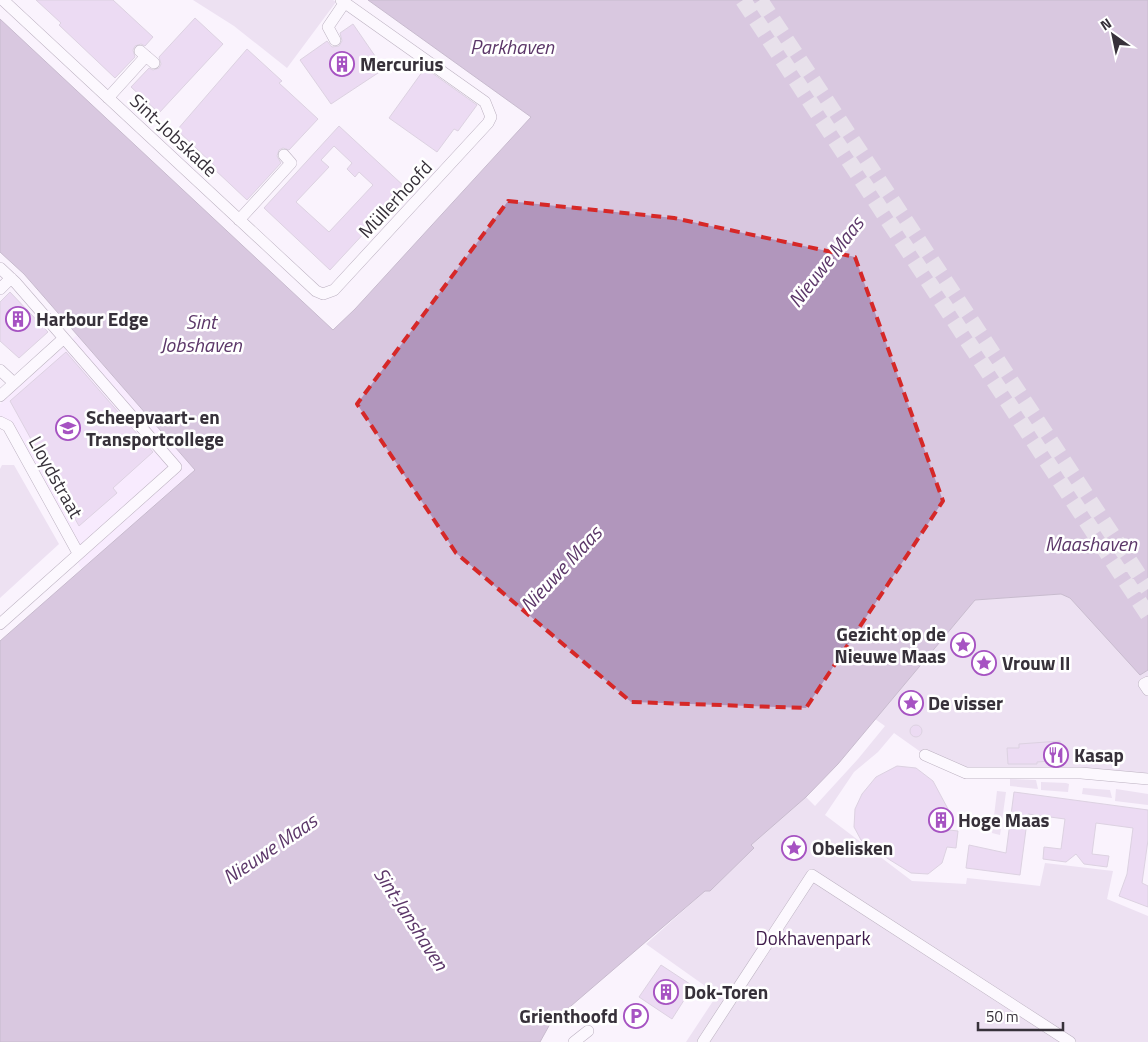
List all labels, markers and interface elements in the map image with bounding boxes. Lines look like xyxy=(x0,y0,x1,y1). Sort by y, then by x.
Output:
north arrow xyxy=(1088,10,1138,60)
text: N xyxy=(1096,12,1115,35)
water label: Parkhaven xyxy=(470,31,555,62)
place label: Mercurius xyxy=(360,49,443,78)
building icon: Mercurius xyxy=(329,51,355,77)
street label: Sint-Jobskade xyxy=(124,86,225,183)
street label: Müllerhoofd xyxy=(351,153,438,244)
water label: Nieuwe Maas xyxy=(780,208,872,314)
place label: Harbour Edge xyxy=(36,304,149,333)
building icon: Harbour Edge xyxy=(5,306,31,332)
water label: Sint Jobshaven xyxy=(160,306,243,360)
place label: Scheepvaart- en Transportcollege xyxy=(86,402,224,453)
school or university icon: Scheepvaart- en Transportcollege xyxy=(55,415,81,441)
street label: Lloydstraat xyxy=(22,430,91,524)
water label: Nieuwe Maas xyxy=(512,518,610,619)
water label: Maashaven xyxy=(1045,528,1138,559)
place label: Gezicht op de Nieuwe Maas xyxy=(835,619,946,670)
place icon: Gezicht op de Nieuwe Maas xyxy=(950,632,976,658)
place label: Vrouw II xyxy=(1002,648,1070,677)
place icon: Vrouw II xyxy=(971,650,997,676)
place label: De visser xyxy=(928,688,1003,717)
place icon: De visser xyxy=(898,690,924,716)
place label: Kasap xyxy=(1074,740,1124,769)
restaurant icon: Kasap xyxy=(1043,742,1069,768)
water label: Nieuwe Maas xyxy=(216,805,324,892)
place label: Hoge Maas xyxy=(958,805,1050,834)
building icon: Hoge Maas xyxy=(928,807,954,833)
place label: Obelisken xyxy=(812,833,893,862)
place icon: Obelisken xyxy=(781,835,807,861)
water label: Sint-Janshaven xyxy=(366,861,457,977)
park label: Dokhavenpark xyxy=(756,923,871,952)
place label: Dok-Toren xyxy=(684,977,768,1006)
building icon: Dok-Toren xyxy=(653,979,679,1005)
scale bar xyxy=(978,1000,1063,1032)
place label: Grienthoofd xyxy=(519,1001,618,1030)
parking icon: Grienthoofd xyxy=(623,1003,649,1029)
text: 50 m xyxy=(986,1005,1019,1028)

